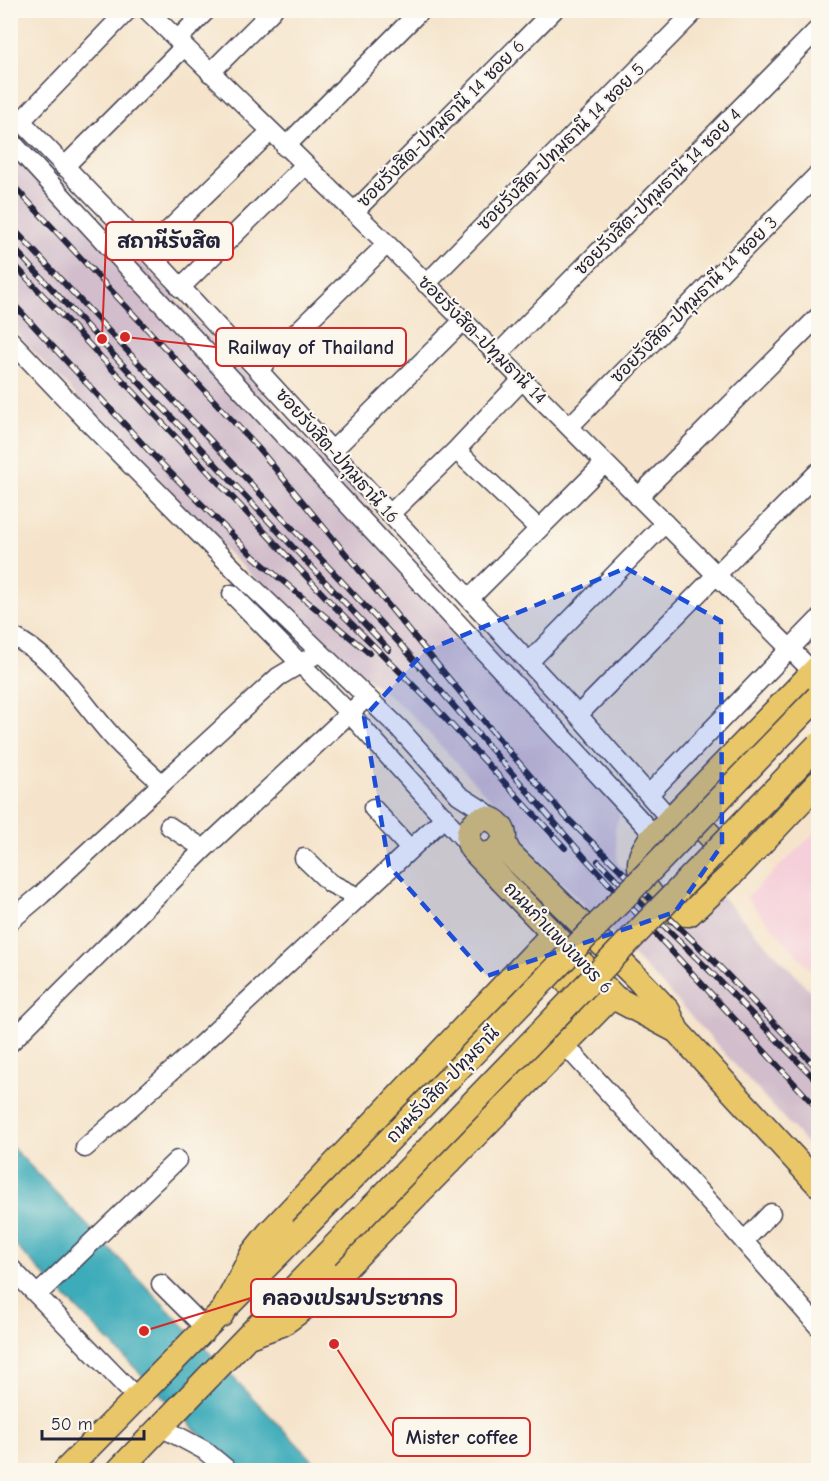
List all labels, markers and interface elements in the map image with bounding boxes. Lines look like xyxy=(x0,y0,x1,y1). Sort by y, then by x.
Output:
street label: ซอยรังสิต-ปทุมธานี 14 ซอย 6 xyxy=(351,34,531,214)
street label: ซอยรังสิต-ปทุมธานี 14 ซอย 5 xyxy=(471,57,651,237)
street label: ซอยรังสิต-ปทุมธานี 14 ซอย 4 xyxy=(569,103,748,282)
street label: ซอยรังสิต-ปทุมธานี 14 ซอย 3 xyxy=(605,211,784,390)
callout: สถานีรังสิต xyxy=(106,222,233,260)
text: สถานีรังสิต xyxy=(117,228,221,253)
street label: ซอยรังสิต-ปทุมธานี 14 xyxy=(411,270,552,411)
callout: Railway of Thailand xyxy=(216,328,406,366)
text: Railway of Thailand xyxy=(228,336,394,359)
street label: ซอยรังสิต-ปทุมธานี 16 xyxy=(269,383,404,530)
street label: ถนนกำแพงเพชร 6 xyxy=(499,876,618,998)
street label: ถนนรังสิต-ปทุมธานี xyxy=(381,1021,506,1149)
callout: คลองเปรมประชากร xyxy=(251,1279,456,1317)
text: คลองเปรมประชากร xyxy=(262,1287,444,1310)
scale bar xyxy=(42,1403,144,1441)
text: 50 m xyxy=(51,1414,93,1435)
callout: Mister coffee xyxy=(393,1418,530,1456)
text: Mister coffee xyxy=(406,1426,518,1449)

